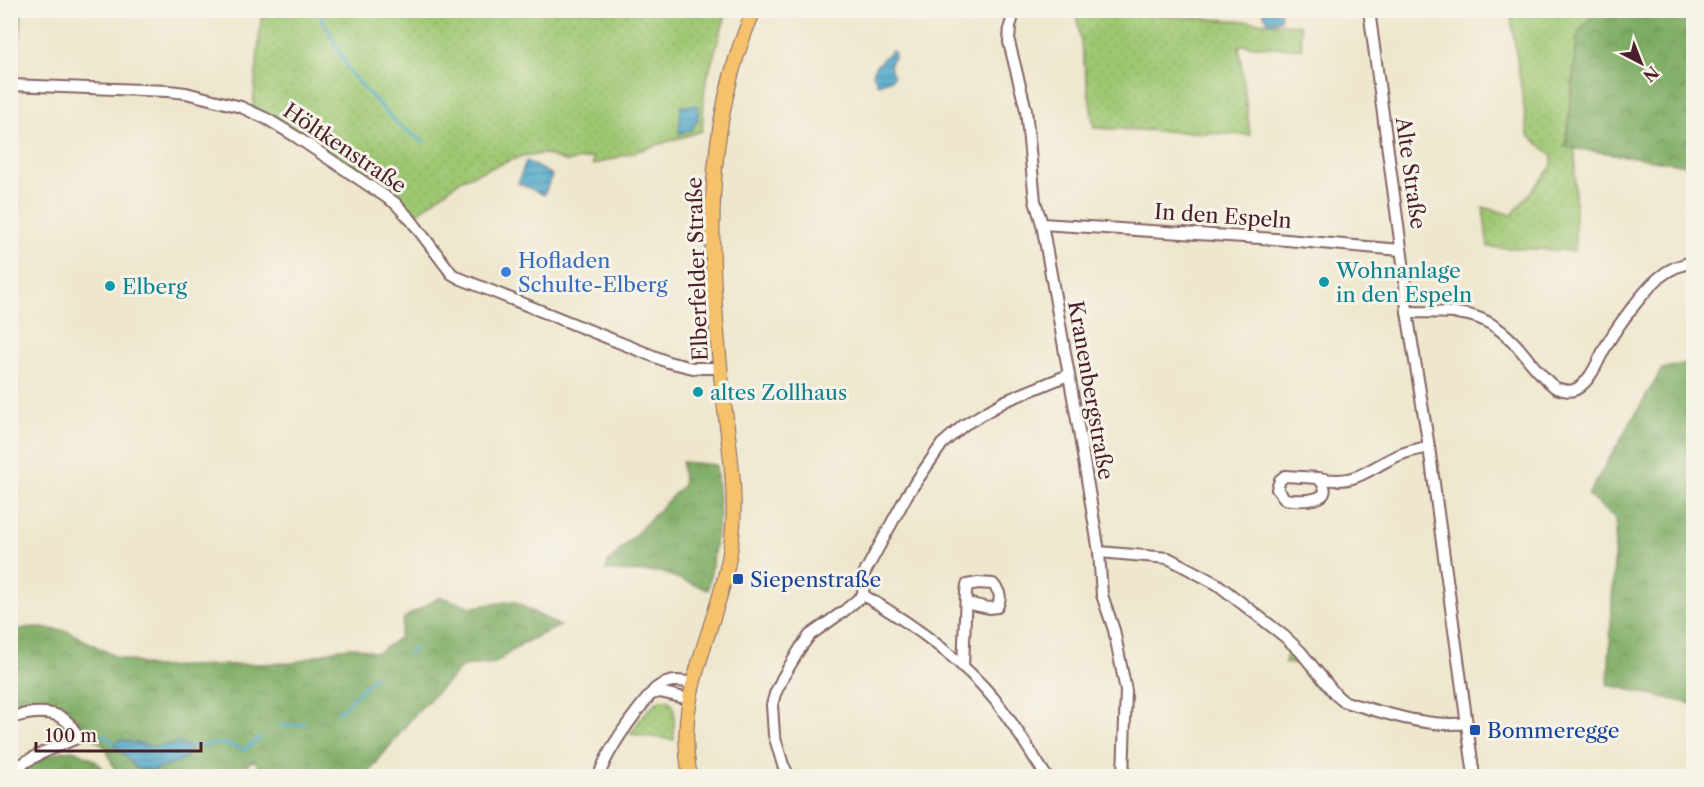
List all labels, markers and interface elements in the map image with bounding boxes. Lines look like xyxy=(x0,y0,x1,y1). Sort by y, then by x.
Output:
north arrow xyxy=(1611,33,1671,93)
text: N xyxy=(1639,62,1663,86)
street label: Höltkenstraße xyxy=(279,98,411,198)
street label: Alte Straße xyxy=(1391,114,1431,231)
street label: Elberfelder Straße xyxy=(681,177,713,361)
street label: In den Espeln xyxy=(1153,199,1293,233)
place label: Hofladen Schulte-Elberg xyxy=(518,248,668,297)
place label: Wohnanlage in den Espeln xyxy=(1335,258,1472,307)
marker: Hofladen Schulte-Elberg xyxy=(499,265,513,279)
place label: Elberg xyxy=(122,274,188,299)
marker: Wohnanlage in den Espeln xyxy=(1317,275,1331,289)
marker: Elberg xyxy=(103,279,117,293)
street label: Kranenbergstraße xyxy=(1063,299,1119,481)
place label: altes Zollhaus xyxy=(710,380,847,405)
marker: altes Zollhaus xyxy=(691,385,705,399)
place label: Siepenstraße xyxy=(750,567,881,592)
marker: Siepenstraße xyxy=(731,572,745,586)
scale bar xyxy=(36,715,201,753)
place label: Bommeregge xyxy=(1487,718,1619,743)
marker: Bommeregge xyxy=(1468,723,1482,737)
text: 100 m xyxy=(45,725,97,747)

